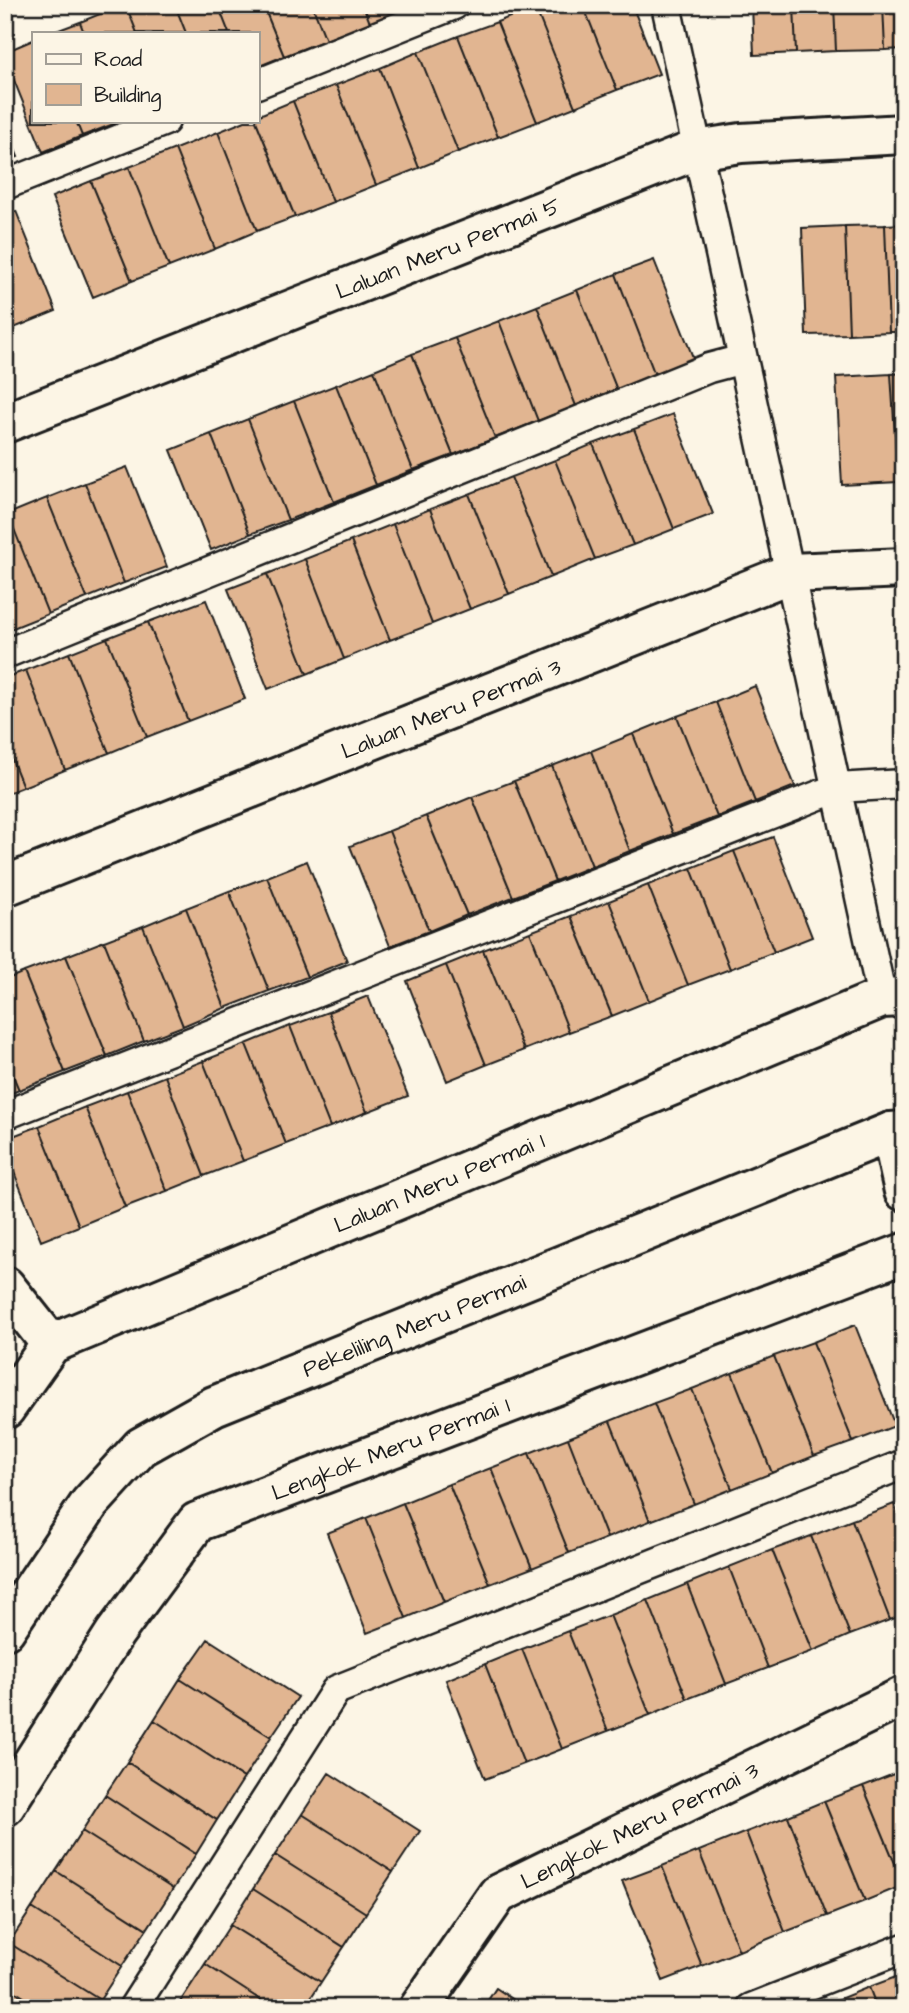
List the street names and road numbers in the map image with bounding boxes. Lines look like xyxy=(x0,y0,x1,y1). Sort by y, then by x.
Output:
street label: Laluan Meru Permai 5 xyxy=(331,190,565,308)
street label: Laluan Meru Permai 3 xyxy=(337,651,566,768)
street label: Laluan Meru Permai 1 xyxy=(329,1125,550,1241)
street label: Pekeliling Meru Permai xyxy=(298,1266,531,1386)
street label: Lengkok Meru Permai 1 xyxy=(267,1389,514,1509)
street label: Lengkok Meru Permai 3 xyxy=(515,1754,764,1898)

